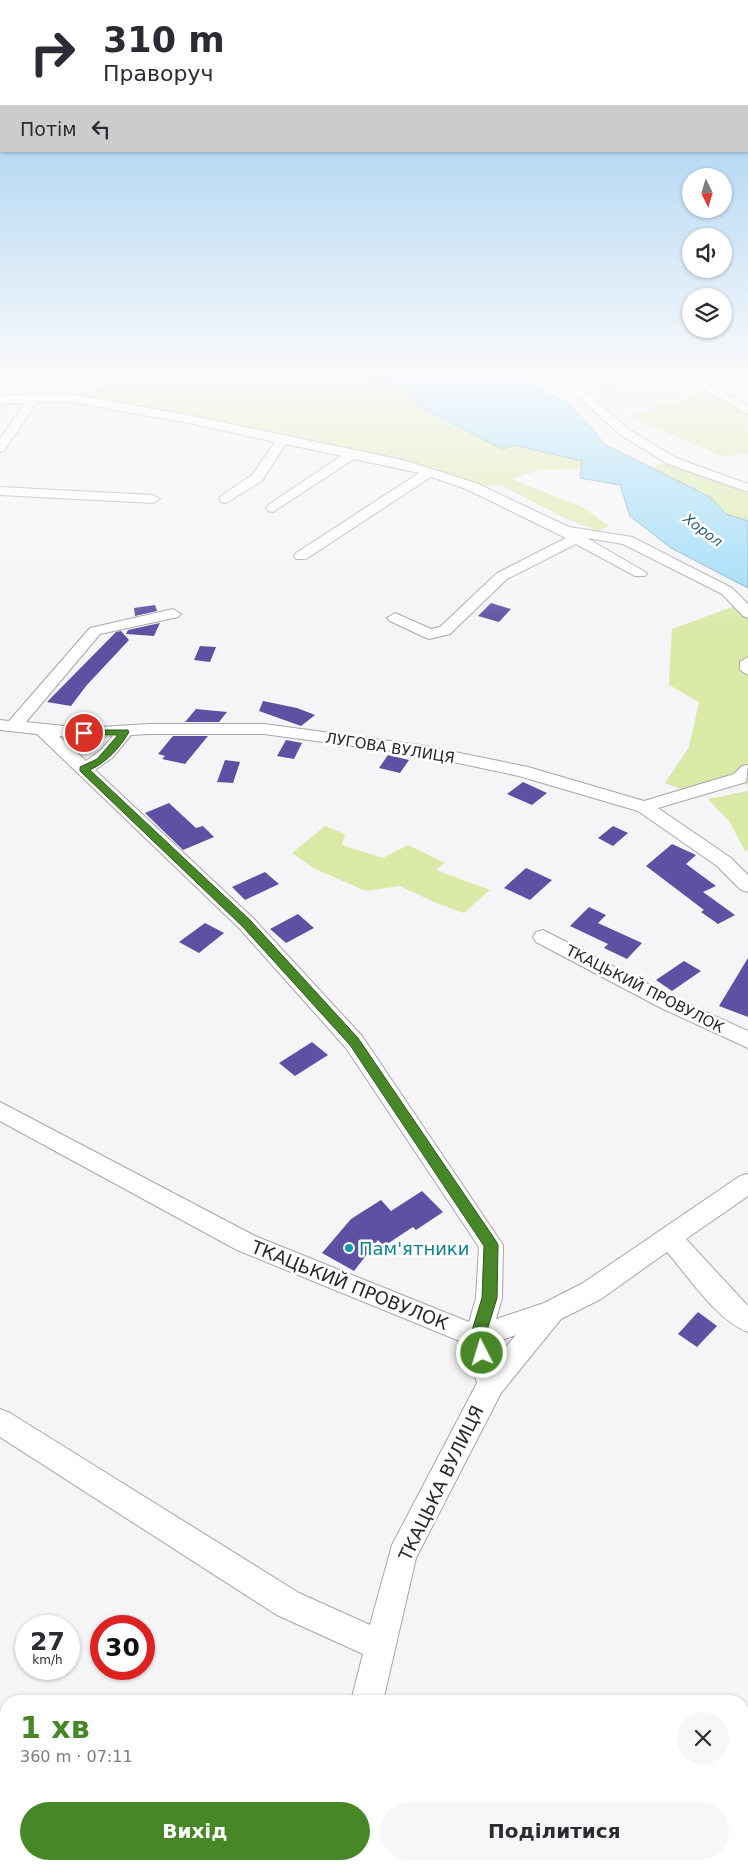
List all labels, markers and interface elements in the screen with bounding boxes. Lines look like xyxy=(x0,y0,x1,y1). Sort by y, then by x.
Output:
icon: right xyxy=(20,20,85,85)
text: 310 m xyxy=(103,20,225,60)
text: Праворуч xyxy=(103,61,213,86)
icon: left xyxy=(87,115,115,143)
text: Потім xyxy=(20,118,77,140)
north arrow xyxy=(682,168,732,218)
map controls xyxy=(682,168,732,338)
button: sound xyxy=(682,228,732,278)
button: layers xyxy=(682,288,732,338)
water label: Хорол xyxy=(680,510,726,550)
pin xyxy=(63,712,105,754)
icon: arrive xyxy=(70,719,98,747)
street label: ЛУГОВА ВУЛИЦЯ xyxy=(324,729,456,767)
street label: ТКАЦЬКИЙ ПРОВУЛОК xyxy=(562,940,728,1037)
street label: ТКАЦЬКИЙ ПРОВУЛОК xyxy=(248,1236,452,1334)
place label: Пам'ятники xyxy=(359,1238,469,1259)
marker: Пам'ятники xyxy=(343,1242,355,1254)
position arrow xyxy=(455,1326,507,1378)
street label: ТКАЦЬКА ВУЛИЦЯ xyxy=(394,1402,488,1565)
speed limit sign: 30 xyxy=(90,1615,155,1680)
text: 27 xyxy=(30,1627,65,1656)
text: km/h xyxy=(32,1653,63,1667)
text: 1 хв xyxy=(20,1710,90,1745)
button: close xyxy=(677,1712,729,1764)
text: 360 m · 07:11 xyxy=(20,1747,133,1766)
button: Вихід xyxy=(20,1802,370,1860)
button: Поділитися xyxy=(380,1802,729,1860)

